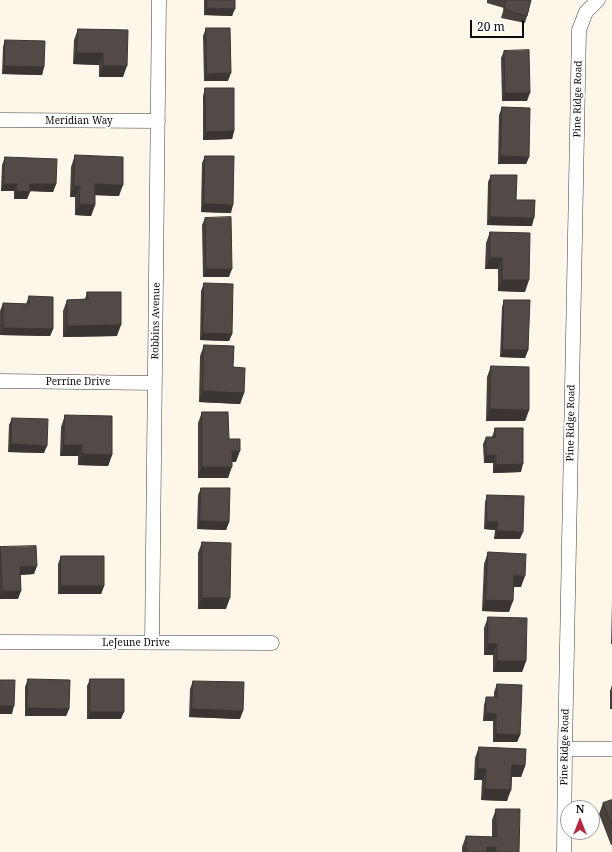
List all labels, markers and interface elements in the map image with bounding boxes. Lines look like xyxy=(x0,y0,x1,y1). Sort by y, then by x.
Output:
scale bar xyxy=(472,12,526,38)
text: 20 m xyxy=(477,18,505,35)
street label: Pine Ridge Road xyxy=(571,60,585,138)
street label: Meridian Way xyxy=(45,115,113,127)
street label: Robbins Avenue xyxy=(149,282,163,360)
street label: Perrine Drive xyxy=(46,376,110,388)
street label: Pine Ridge Road xyxy=(564,384,578,462)
street label: LeJeune Drive xyxy=(102,637,170,649)
street label: Pine Ridge Road xyxy=(558,708,572,786)
north arrow xyxy=(560,800,600,840)
text: N xyxy=(576,801,584,816)

